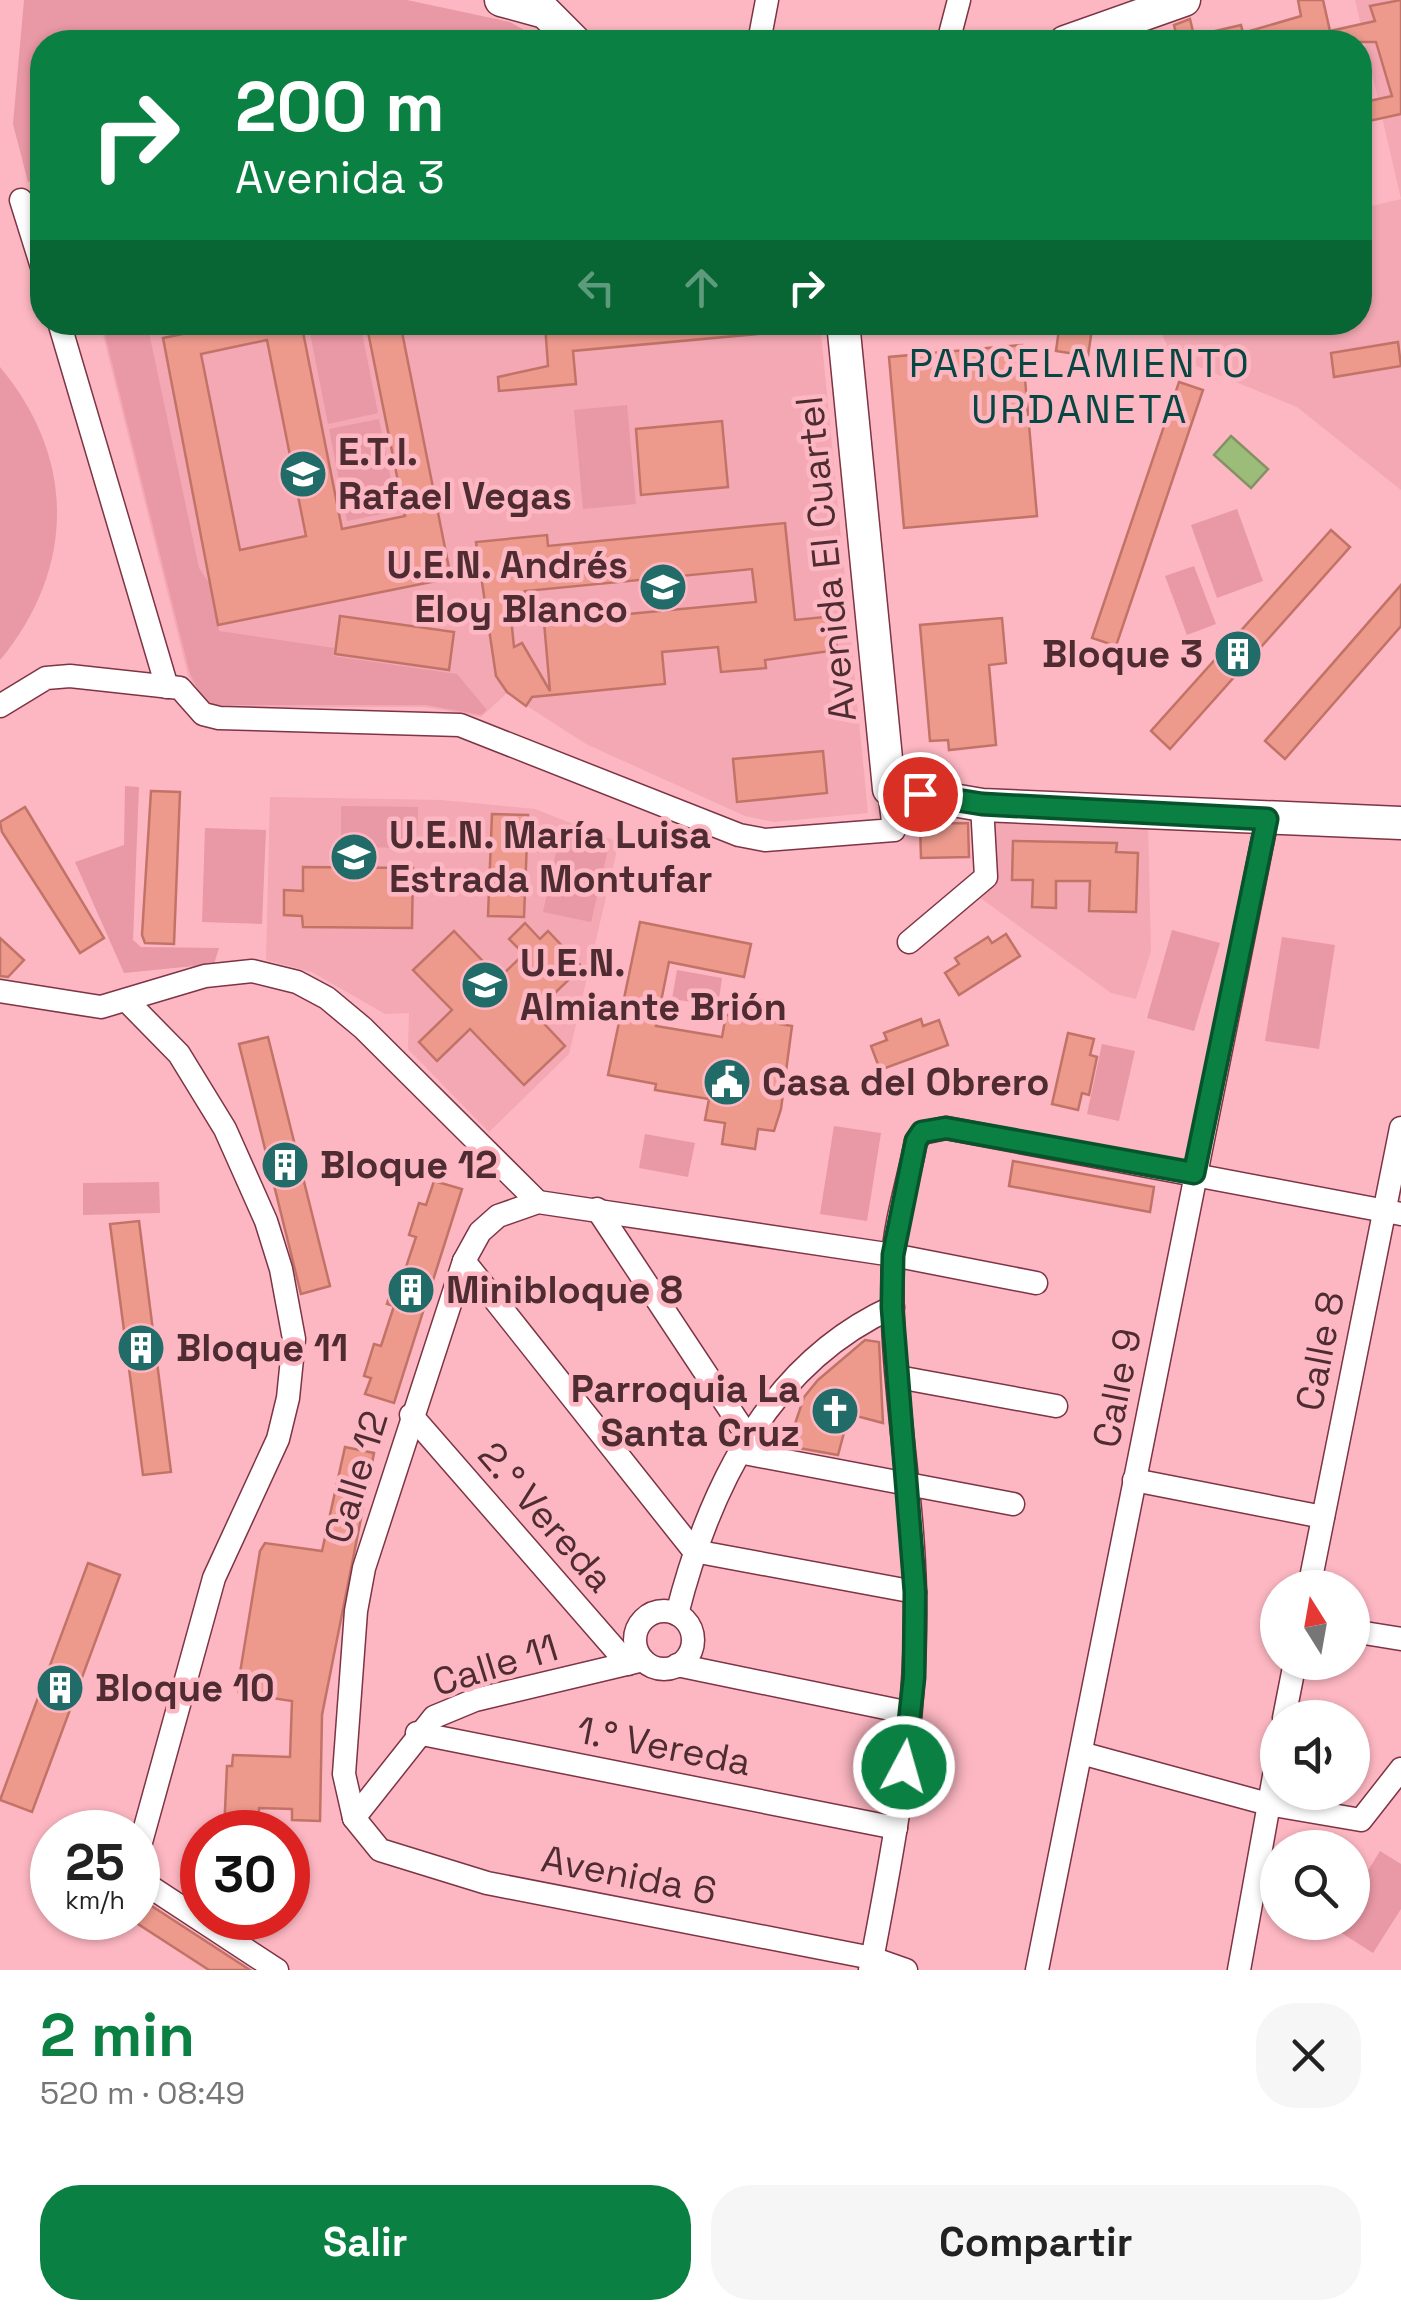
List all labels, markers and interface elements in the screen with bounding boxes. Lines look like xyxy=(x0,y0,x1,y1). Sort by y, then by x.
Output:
text: 200 m xyxy=(235,62,445,151)
icon: right xyxy=(70,70,200,200)
text: Avenida 3 xyxy=(235,149,445,206)
icon: left xyxy=(569,260,624,315)
icon: ahead xyxy=(674,260,729,315)
icon: right xyxy=(779,260,834,315)
district label: PARCELAMIENTO URDANETA xyxy=(909,338,1251,435)
street label: Avenida El Cuartel xyxy=(785,394,867,724)
place label: E.T.I. Rafael Vegas xyxy=(338,428,572,520)
school or university icon: E.T.I. Rafael Vegas xyxy=(277,448,329,500)
place label: U.E.N. Andrés Eloy Blanco xyxy=(387,541,628,633)
school or university icon: U.E.N. Andrés Eloy Blanco xyxy=(637,561,689,613)
building icon: Bloque 3 xyxy=(1212,628,1264,680)
place label: Bloque 3 xyxy=(1042,630,1203,678)
pin xyxy=(878,752,963,837)
icon: arrive xyxy=(893,767,948,822)
place label: U.E.N. María Luisa Estrada Montufar xyxy=(389,811,713,903)
school or university icon: U.E.N. María Luisa Estrada Montufar xyxy=(328,831,380,883)
place label: U.E.N. Almiante Brión xyxy=(520,939,787,1031)
school or university icon: U.E.N. Almiante Brión xyxy=(459,959,511,1011)
public building icon: Casa del Obrero xyxy=(701,1056,753,1108)
place label: Casa del Obrero xyxy=(762,1058,1049,1106)
building icon: Bloque 12 xyxy=(259,1139,311,1191)
place label: Bloque 12 xyxy=(320,1141,498,1189)
building icon: Minibloque 8 xyxy=(385,1264,437,1316)
place label: Minibloque 8 xyxy=(446,1266,683,1314)
street label: Calle 8 xyxy=(1285,1287,1355,1415)
building icon: Bloque 11 xyxy=(115,1322,167,1374)
place label: Bloque 11 xyxy=(176,1324,348,1372)
street label: Calle 9 xyxy=(1082,1324,1152,1452)
place label: Parroquia La Santa Cruz xyxy=(571,1365,800,1457)
church icon: Parroquia La Santa Cruz xyxy=(809,1385,861,1437)
street label: Calle 12 xyxy=(313,1405,399,1549)
street label: 2.° Vereda xyxy=(468,1432,624,1602)
north arrow xyxy=(1260,1570,1370,1680)
map controls xyxy=(1260,1570,1370,1940)
street label: Calle 11 xyxy=(426,1623,564,1707)
building icon: Bloque 10 xyxy=(34,1662,86,1714)
place label: Bloque 10 xyxy=(95,1664,275,1712)
button: sound xyxy=(1260,1700,1370,1810)
street label: 1.° Vereda xyxy=(573,1706,755,1786)
position arrow xyxy=(852,1715,956,1819)
speed limit sign: 30 xyxy=(180,1810,310,1940)
button: search xyxy=(1260,1830,1370,1940)
text: 25 xyxy=(65,1831,125,1895)
street label: Avenida 6 xyxy=(537,1835,721,1915)
text: km/h xyxy=(65,1884,125,1916)
text: 2 min xyxy=(40,1997,195,2074)
button: close xyxy=(1256,2003,1361,2108)
text: 520 m · 08:49 xyxy=(40,2073,245,2113)
button: Salir xyxy=(40,2185,691,2300)
button: Compartir xyxy=(711,2185,1361,2300)

